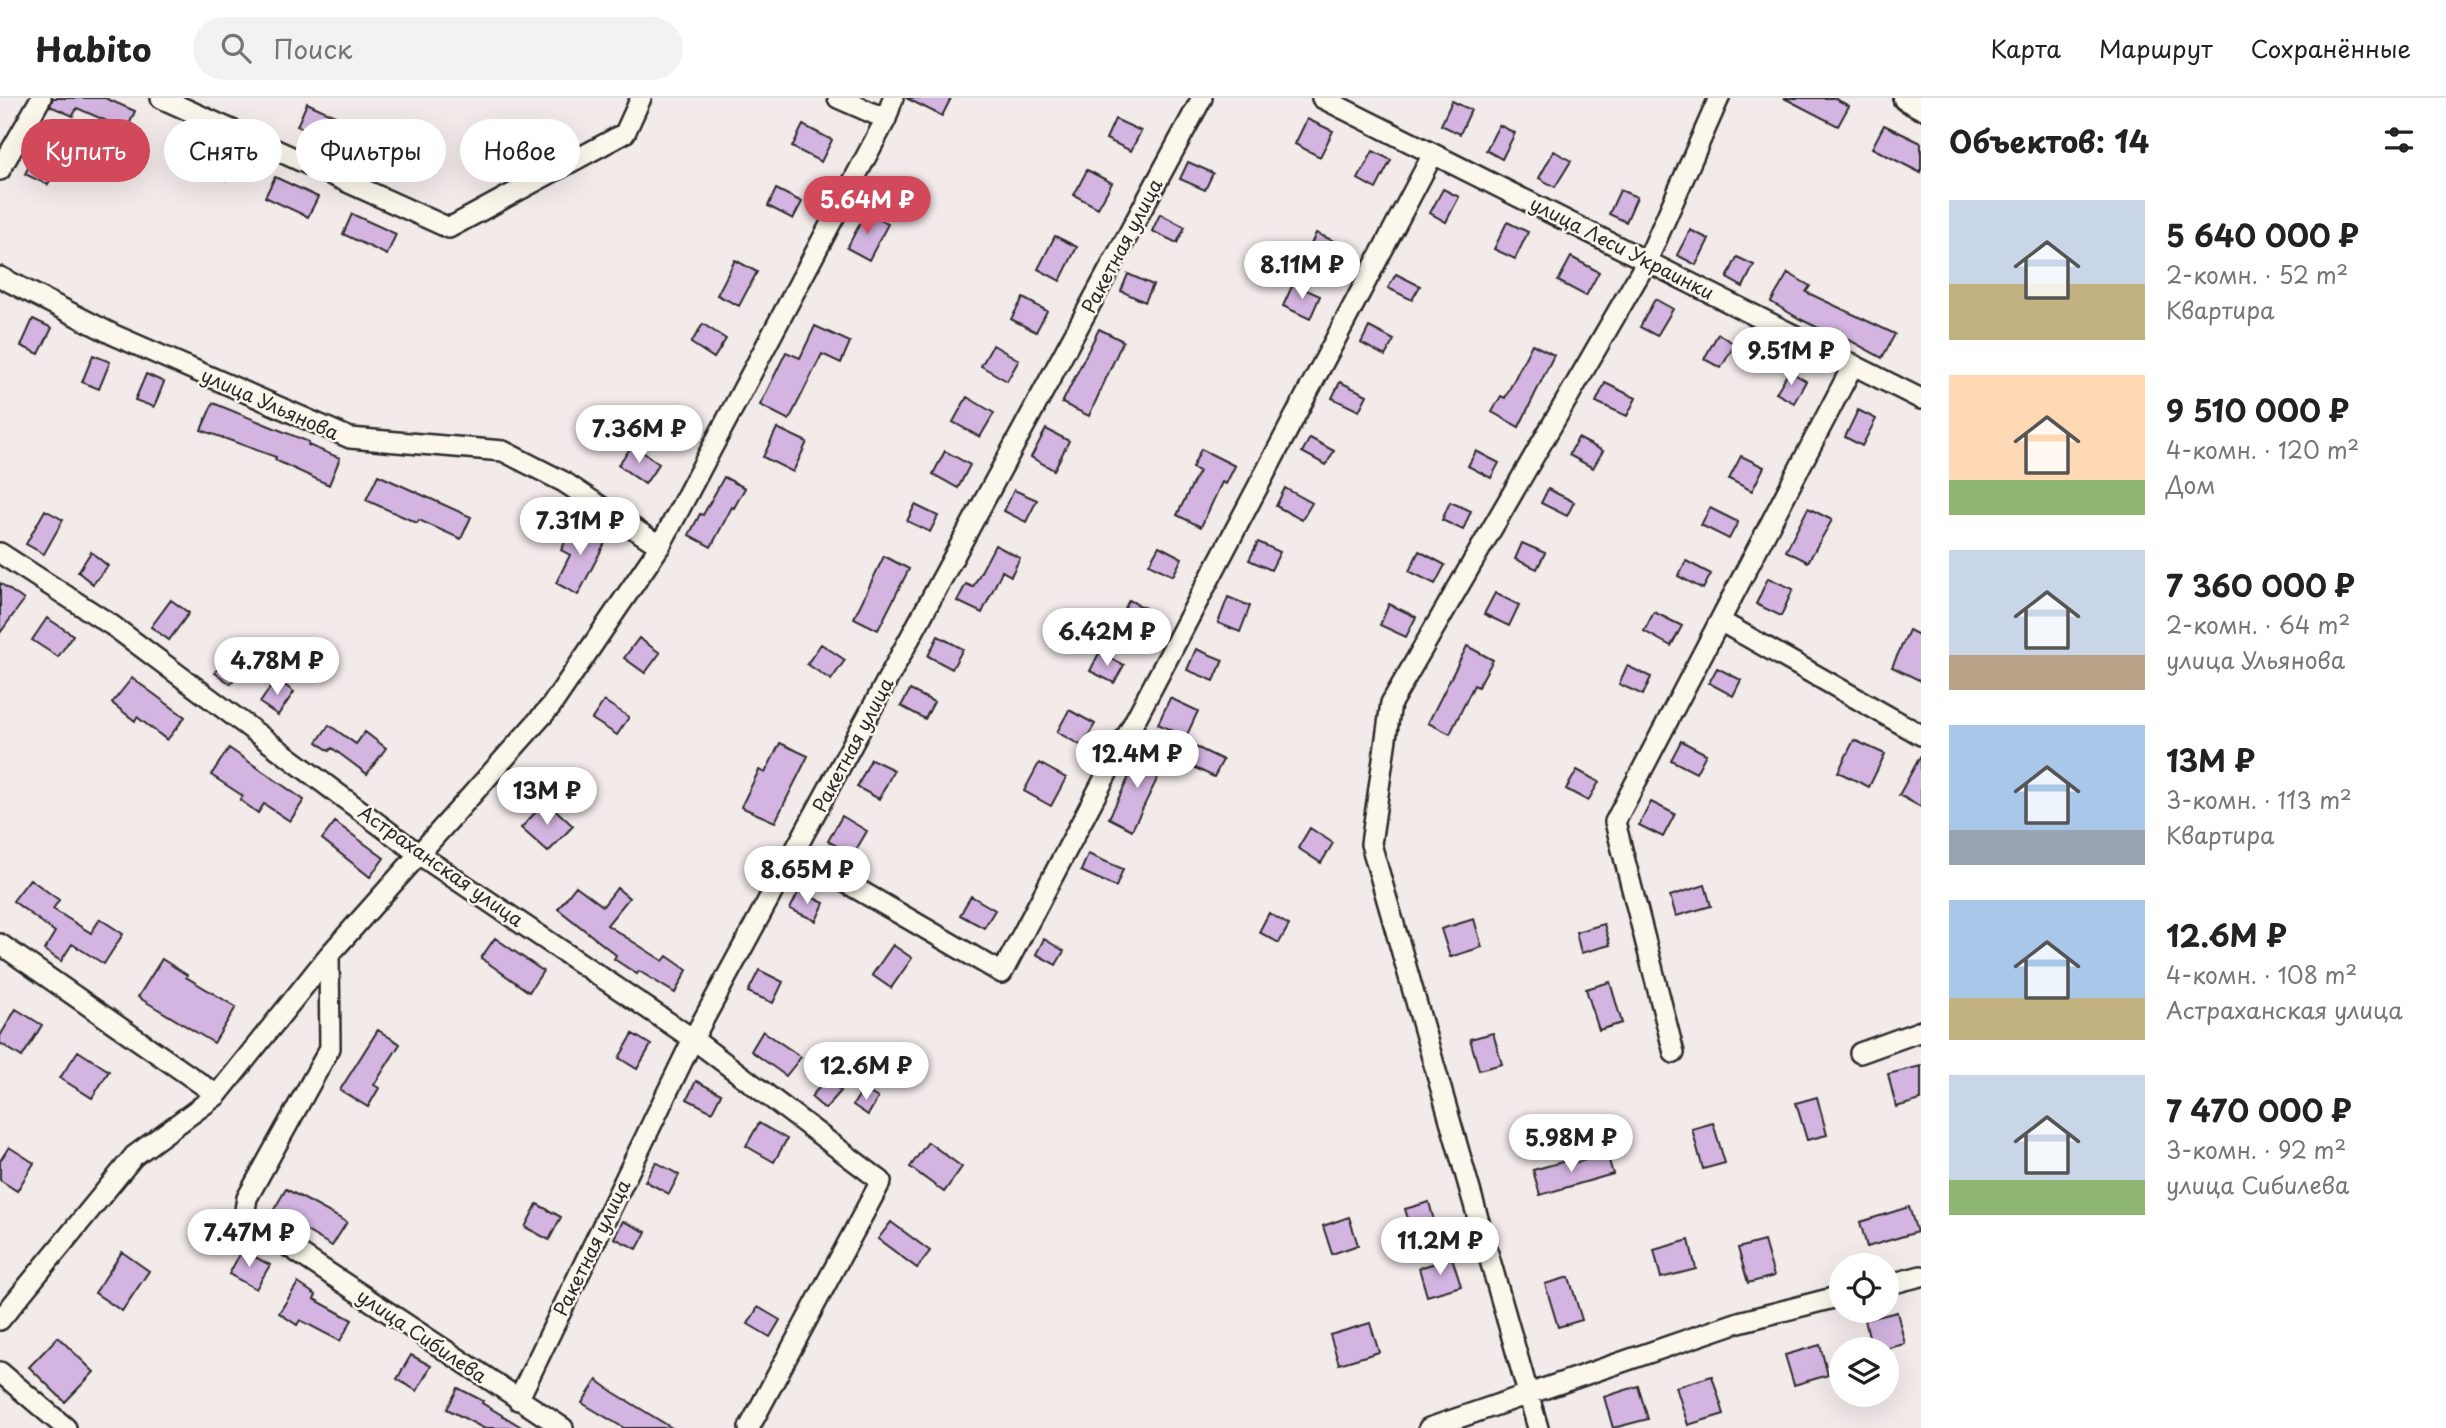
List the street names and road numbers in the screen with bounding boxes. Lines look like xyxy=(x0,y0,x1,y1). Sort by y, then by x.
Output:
street label: Ракетная улица xyxy=(1074,173,1169,318)
street label: улица Леси Украинки xyxy=(1526,189,1719,306)
street label: улица Ульянова xyxy=(197,360,344,446)
street label: Ракетная улица xyxy=(805,672,900,817)
street label: Астраханская улица xyxy=(353,798,530,933)
street label: Ракетная улица xyxy=(546,1174,636,1321)
street label: улица Сибилева xyxy=(352,1281,493,1389)

